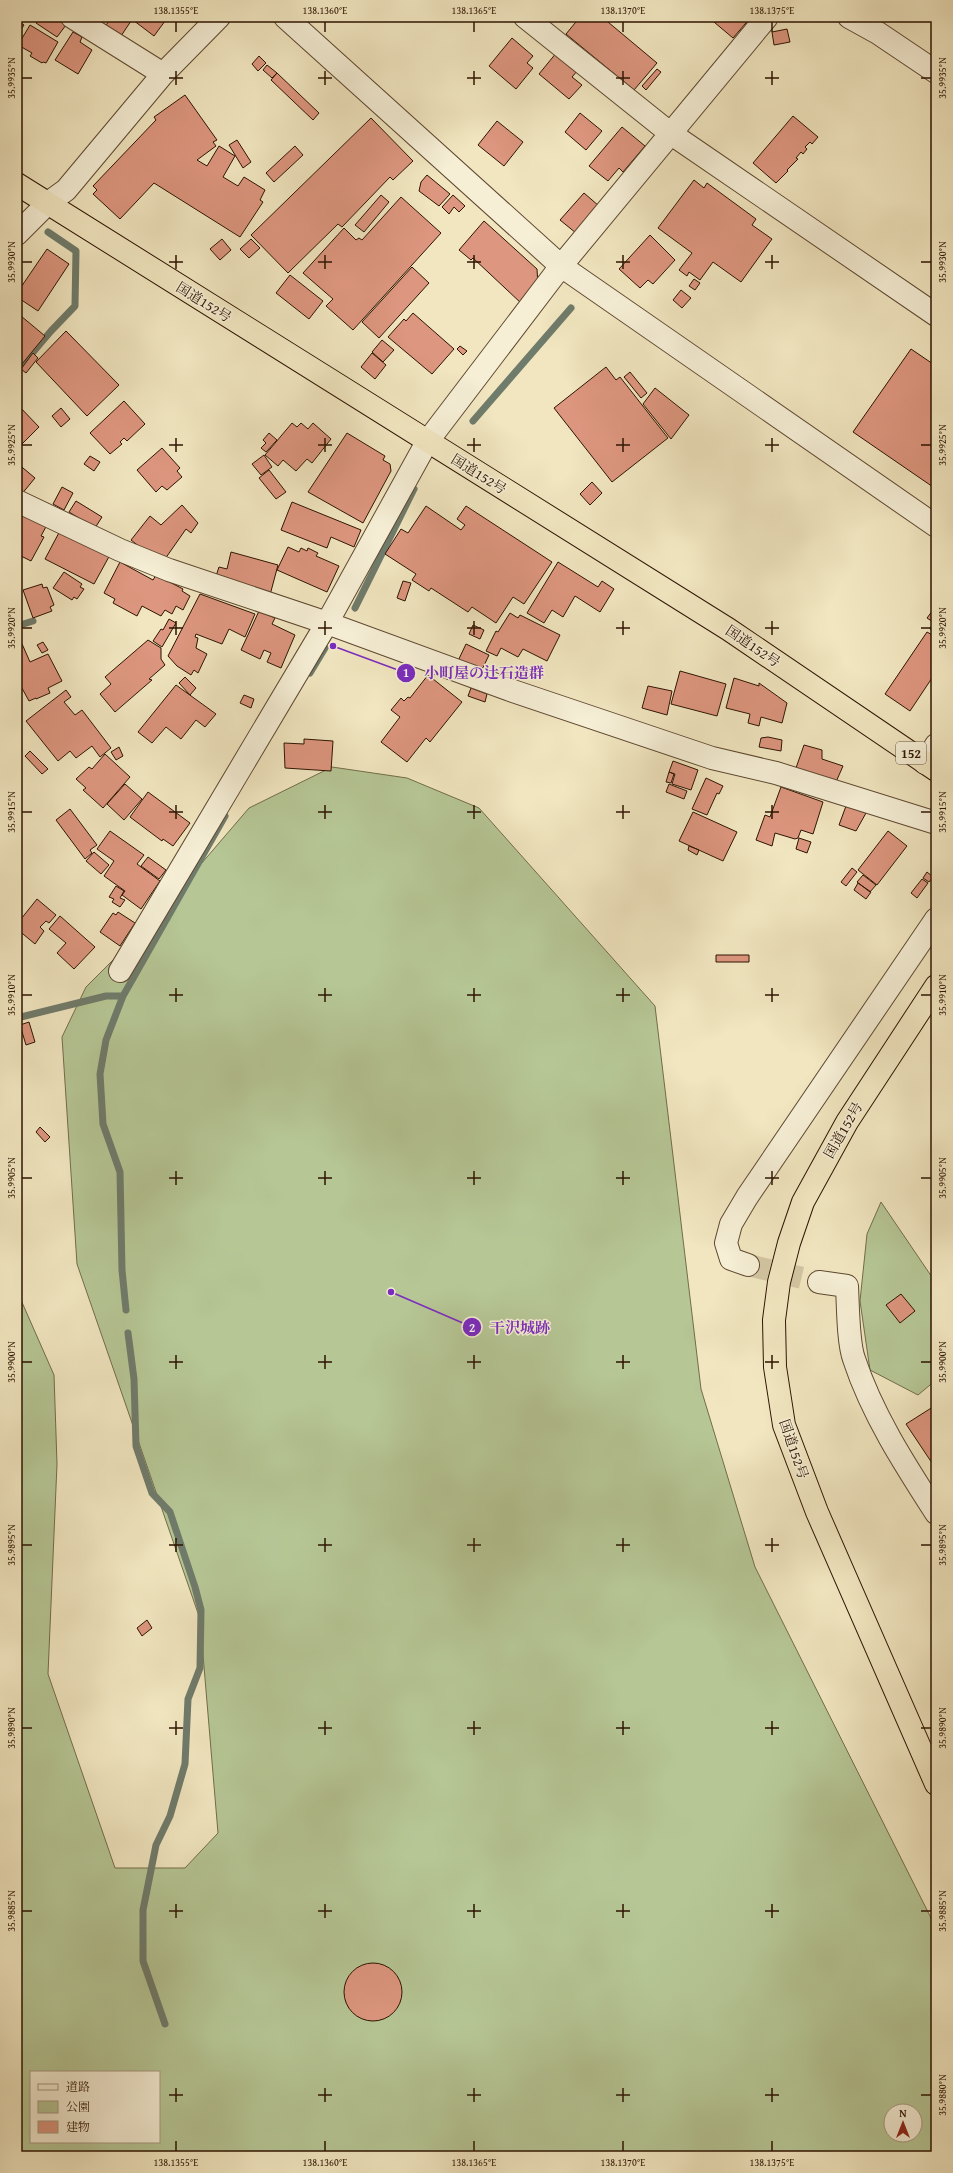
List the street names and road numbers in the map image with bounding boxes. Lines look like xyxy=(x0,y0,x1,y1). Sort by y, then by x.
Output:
street label: 国道152号 xyxy=(172,277,236,327)
street label: 国道152号 xyxy=(447,449,511,499)
street label: 国道152号 xyxy=(722,620,784,672)
road number: 152 xyxy=(896,742,926,764)
street label: 国道152号 xyxy=(819,1098,867,1162)
street label: 国道152号 xyxy=(774,1416,814,1482)

